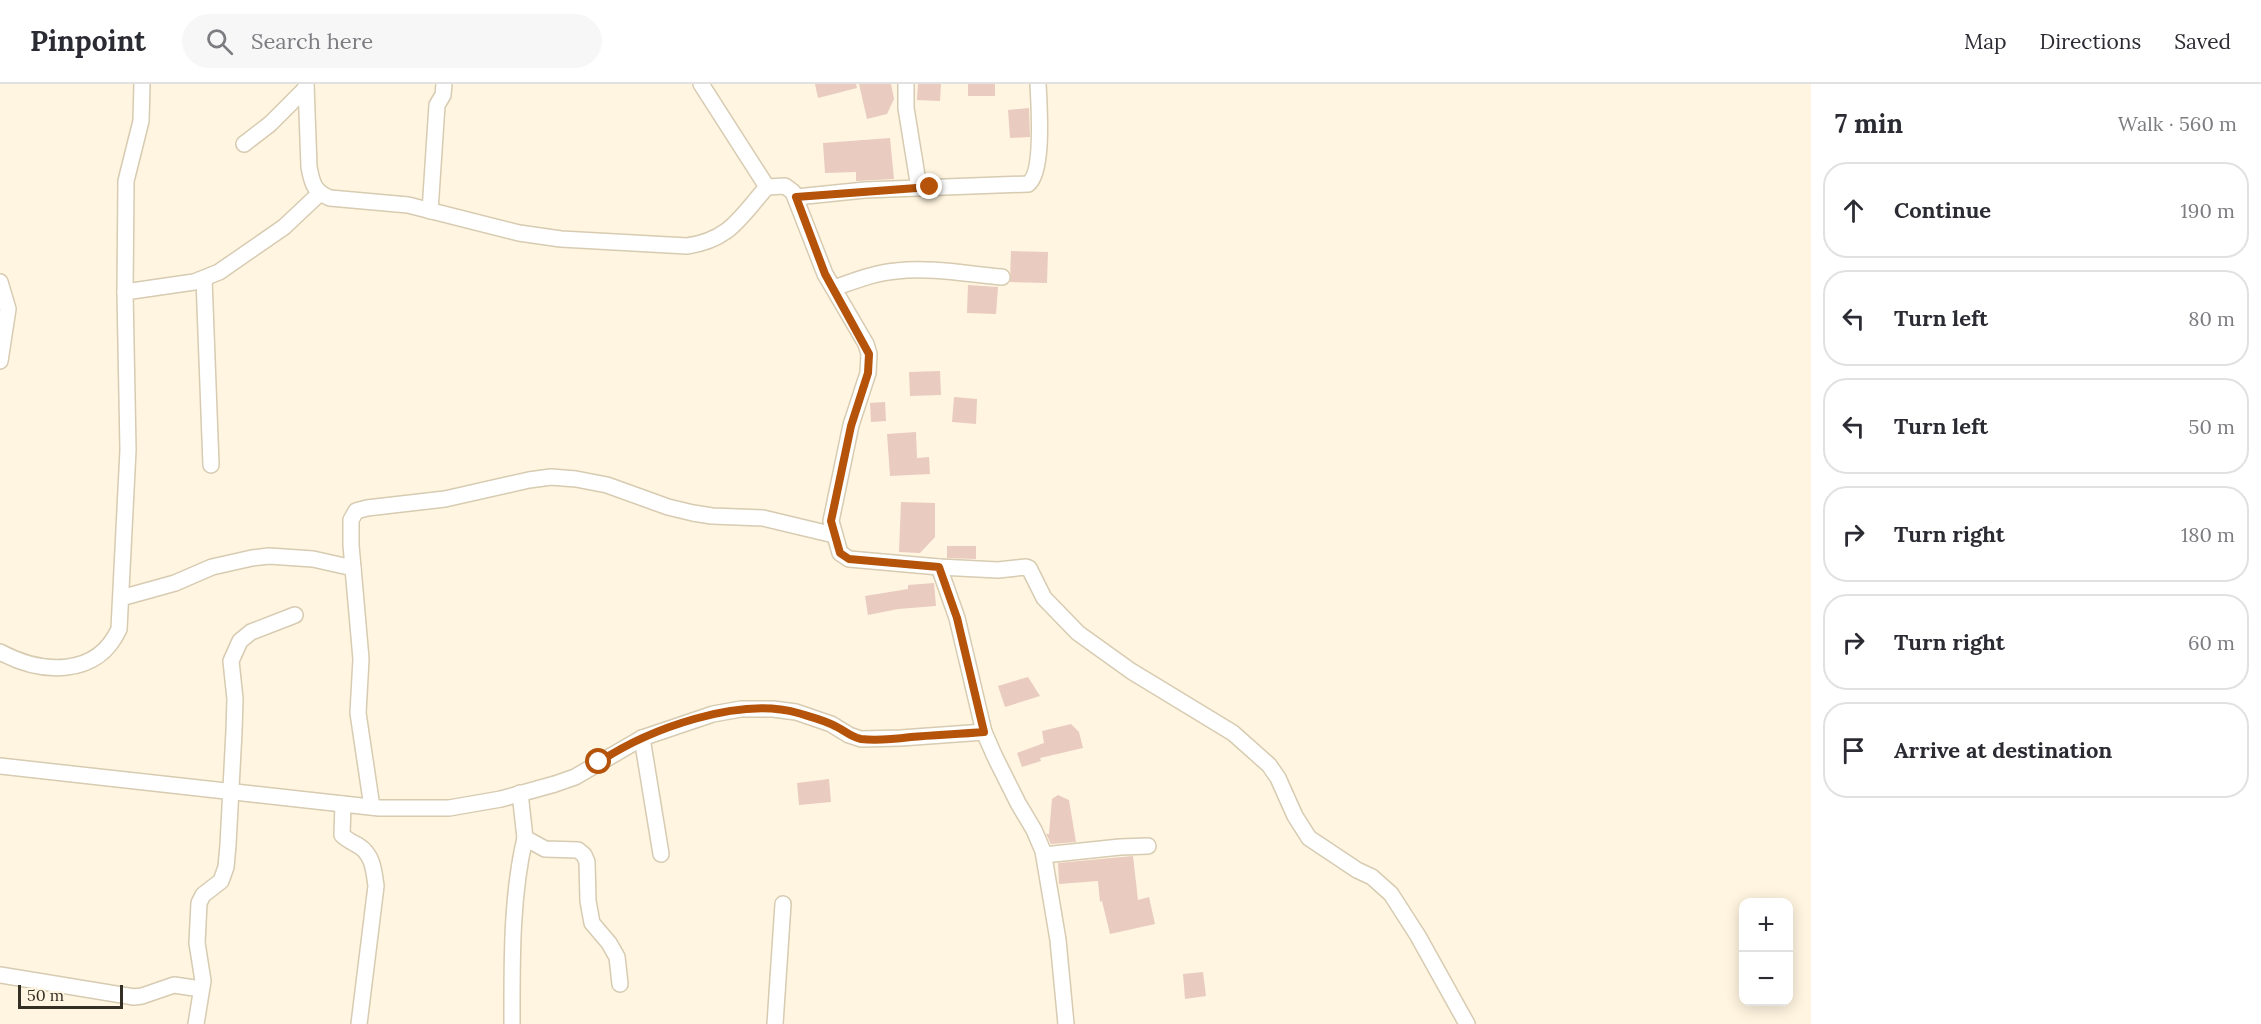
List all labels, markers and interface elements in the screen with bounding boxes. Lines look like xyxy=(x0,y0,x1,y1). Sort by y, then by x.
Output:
search box xyxy=(182,14,602,68)
text: Pinpoint xyxy=(30,23,146,59)
icon: search xyxy=(203,25,236,58)
text: Search here xyxy=(251,27,373,55)
text: Map xyxy=(1964,28,2007,55)
text: Directions xyxy=(2040,28,2141,55)
text: Saved xyxy=(2174,28,2231,55)
text: 7 min xyxy=(1835,107,1903,140)
text: Walk · 560 m xyxy=(2118,111,2237,136)
route end xyxy=(916,173,942,199)
icon: ahead xyxy=(1837,194,1870,227)
text: Continue xyxy=(1894,196,1991,224)
text: 190 m xyxy=(2181,198,2235,223)
icon: left xyxy=(1837,302,1870,335)
text: Turn left xyxy=(1894,304,1988,332)
text: 80 m xyxy=(2188,306,2235,331)
icon: left xyxy=(1837,410,1870,443)
text: Turn left xyxy=(1894,412,1988,440)
text: 50 m xyxy=(2189,414,2235,439)
icon: right xyxy=(1837,518,1870,551)
text: Turn right xyxy=(1894,520,2005,548)
text: 180 m xyxy=(2181,522,2235,547)
icon: right xyxy=(1837,626,1870,659)
text: Turn right xyxy=(1894,628,2005,656)
text: 60 m xyxy=(2188,630,2235,655)
icon: arrive xyxy=(1837,734,1870,767)
text: Arrive at destination xyxy=(1894,736,2112,764)
route start xyxy=(585,748,611,774)
map controls xyxy=(1739,898,1793,1006)
button: + xyxy=(1739,898,1793,952)
button: − xyxy=(1739,952,1793,1006)
scale bar xyxy=(18,982,123,1010)
text: 50 m xyxy=(27,985,64,1005)

